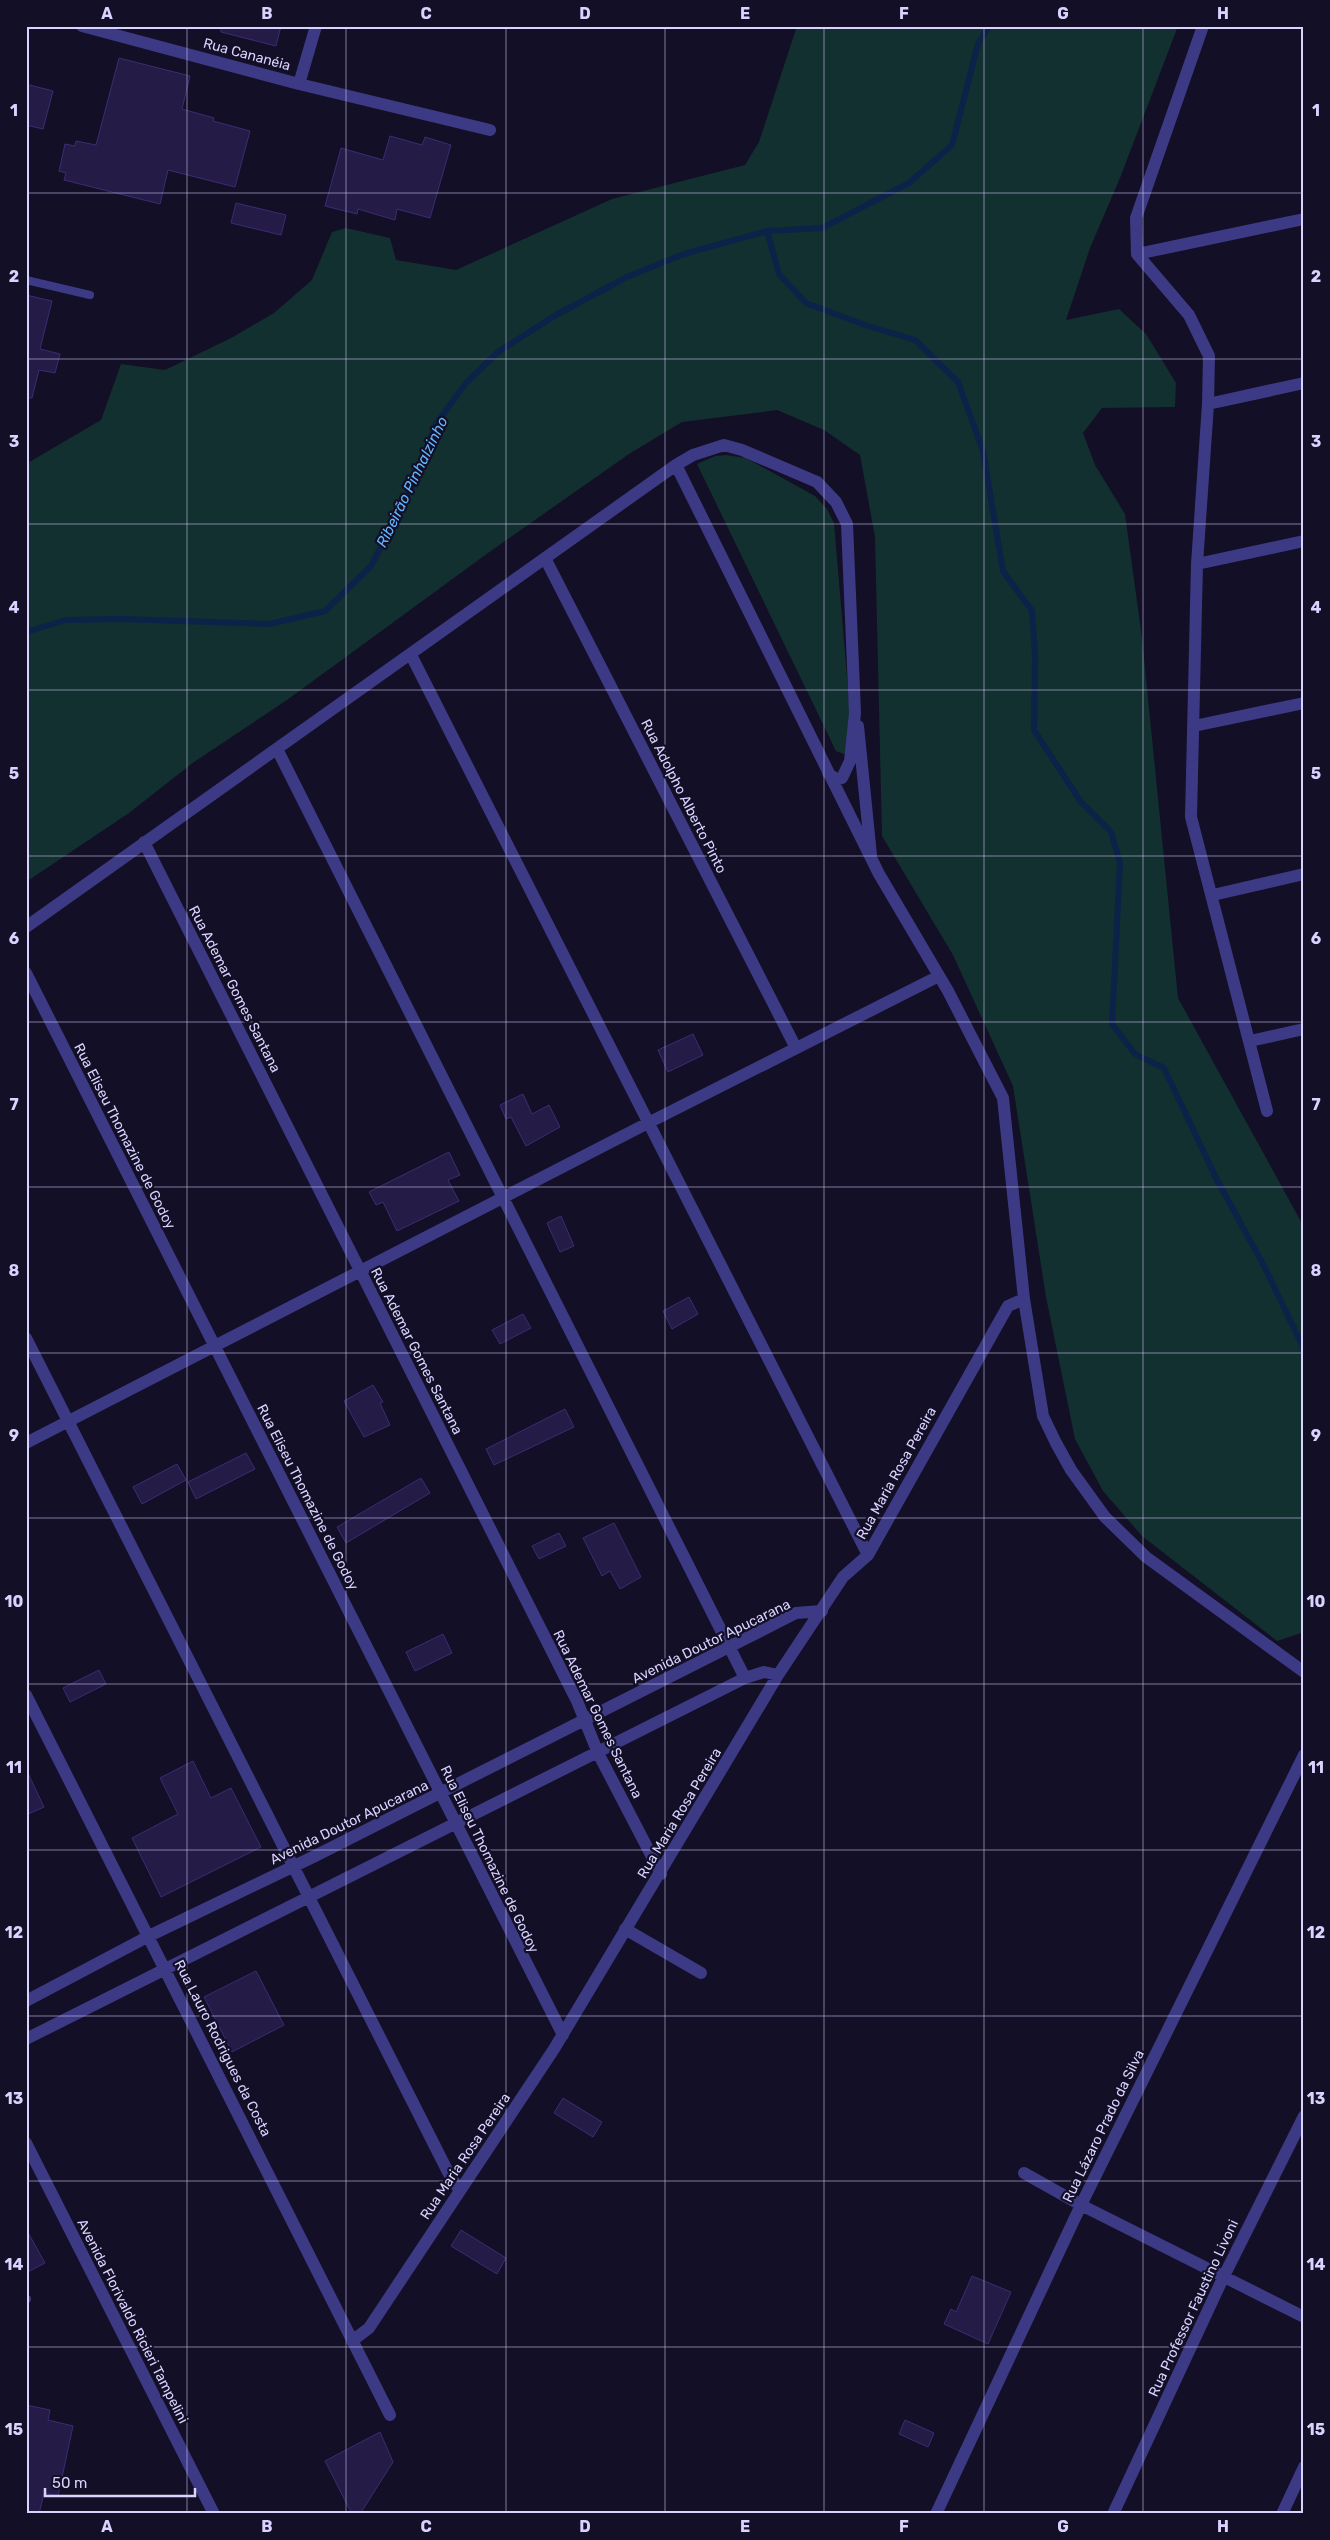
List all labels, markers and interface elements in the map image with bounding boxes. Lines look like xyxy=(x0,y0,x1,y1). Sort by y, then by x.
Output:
text: A xyxy=(101,4,113,23)
text: B xyxy=(261,4,273,23)
text: C xyxy=(420,4,432,23)
text: D xyxy=(579,4,591,23)
text: E xyxy=(740,4,750,23)
text: F xyxy=(899,4,909,23)
text: G xyxy=(1057,4,1069,23)
text: H xyxy=(1217,4,1229,23)
street label: Rua Cananéia xyxy=(201,35,292,74)
text: 1 xyxy=(10,101,18,120)
text: 1 xyxy=(1312,101,1320,120)
text: 2 xyxy=(9,267,19,286)
text: 2 xyxy=(1311,267,1321,286)
water label: Ribeirão Pinhalzinho xyxy=(372,413,452,550)
text: 3 xyxy=(9,432,19,451)
text: 3 xyxy=(1311,432,1321,451)
text: 4 xyxy=(9,598,20,617)
text: 4 xyxy=(1311,598,1322,617)
street label: Rua Adolpho Alberto Pinto xyxy=(637,716,730,876)
text: 5 xyxy=(9,764,19,783)
text: 5 xyxy=(1311,764,1321,783)
street label: Rua Ademar Gomes Santana xyxy=(185,903,284,1076)
text: 6 xyxy=(9,929,19,948)
text: 6 xyxy=(1311,929,1321,948)
street label: Rua Eliseu Thomazine de Godoy xyxy=(70,1040,179,1232)
text: 7 xyxy=(9,1095,19,1114)
text: 7 xyxy=(1311,1095,1321,1114)
text: 8 xyxy=(9,1261,20,1280)
text: 8 xyxy=(1311,1261,1322,1280)
street label: Rua Ademar Gomes Santana xyxy=(367,1265,466,1438)
street label: Rua Eliseu Thomazine de Godoy xyxy=(253,1401,362,1593)
street label: Rua Maria Rosa Pereira xyxy=(853,1404,940,1543)
text: 9 xyxy=(9,1426,19,1445)
text: 9 xyxy=(1311,1426,1321,1445)
text: 10 xyxy=(5,1592,24,1611)
text: 10 xyxy=(1307,1592,1326,1611)
street label: Avenida Doutor Apucarana xyxy=(629,1596,793,1687)
street label: Rua Ademar Gomes Santana xyxy=(549,1627,646,1801)
street label: Rua Maria Rosa Pereira xyxy=(634,1745,725,1881)
text: 11 xyxy=(6,1758,22,1777)
text: 11 xyxy=(1308,1758,1324,1777)
street label: Rua Eliseu Thomazine de Godoy xyxy=(437,1763,543,1956)
street label: Avenida Doutor Apucarana xyxy=(267,1777,431,1868)
text: 12 xyxy=(5,1923,23,1942)
text: 12 xyxy=(1307,1923,1325,1942)
street label: Rua Lauro Rodrigues da Costa xyxy=(170,1957,275,2139)
street label: Rua Lázaro Prado da Silva xyxy=(1059,2047,1148,2205)
text: 13 xyxy=(5,2089,23,2108)
text: 13 xyxy=(1307,2089,1325,2108)
street label: Rua Maria Rosa Pereira xyxy=(417,2090,514,2223)
street label: Avenida Florivaldo Ricieri Tampelini xyxy=(73,2216,192,2426)
street label: Rua Professor Faustino Livoni xyxy=(1145,2217,1242,2399)
text: 14 xyxy=(5,2255,24,2274)
text: 14 xyxy=(1307,2255,1326,2274)
text: 15 xyxy=(5,2420,23,2439)
text: 15 xyxy=(1307,2420,1325,2439)
scale bar xyxy=(45,2465,195,2497)
text: 50 m xyxy=(52,2474,87,2492)
text: A xyxy=(101,2517,113,2536)
text: B xyxy=(261,2517,273,2536)
text: C xyxy=(420,2517,432,2536)
text: D xyxy=(579,2517,591,2536)
text: E xyxy=(740,2517,750,2536)
text: F xyxy=(899,2517,909,2536)
text: G xyxy=(1057,2517,1069,2536)
text: H xyxy=(1217,2517,1229,2536)

